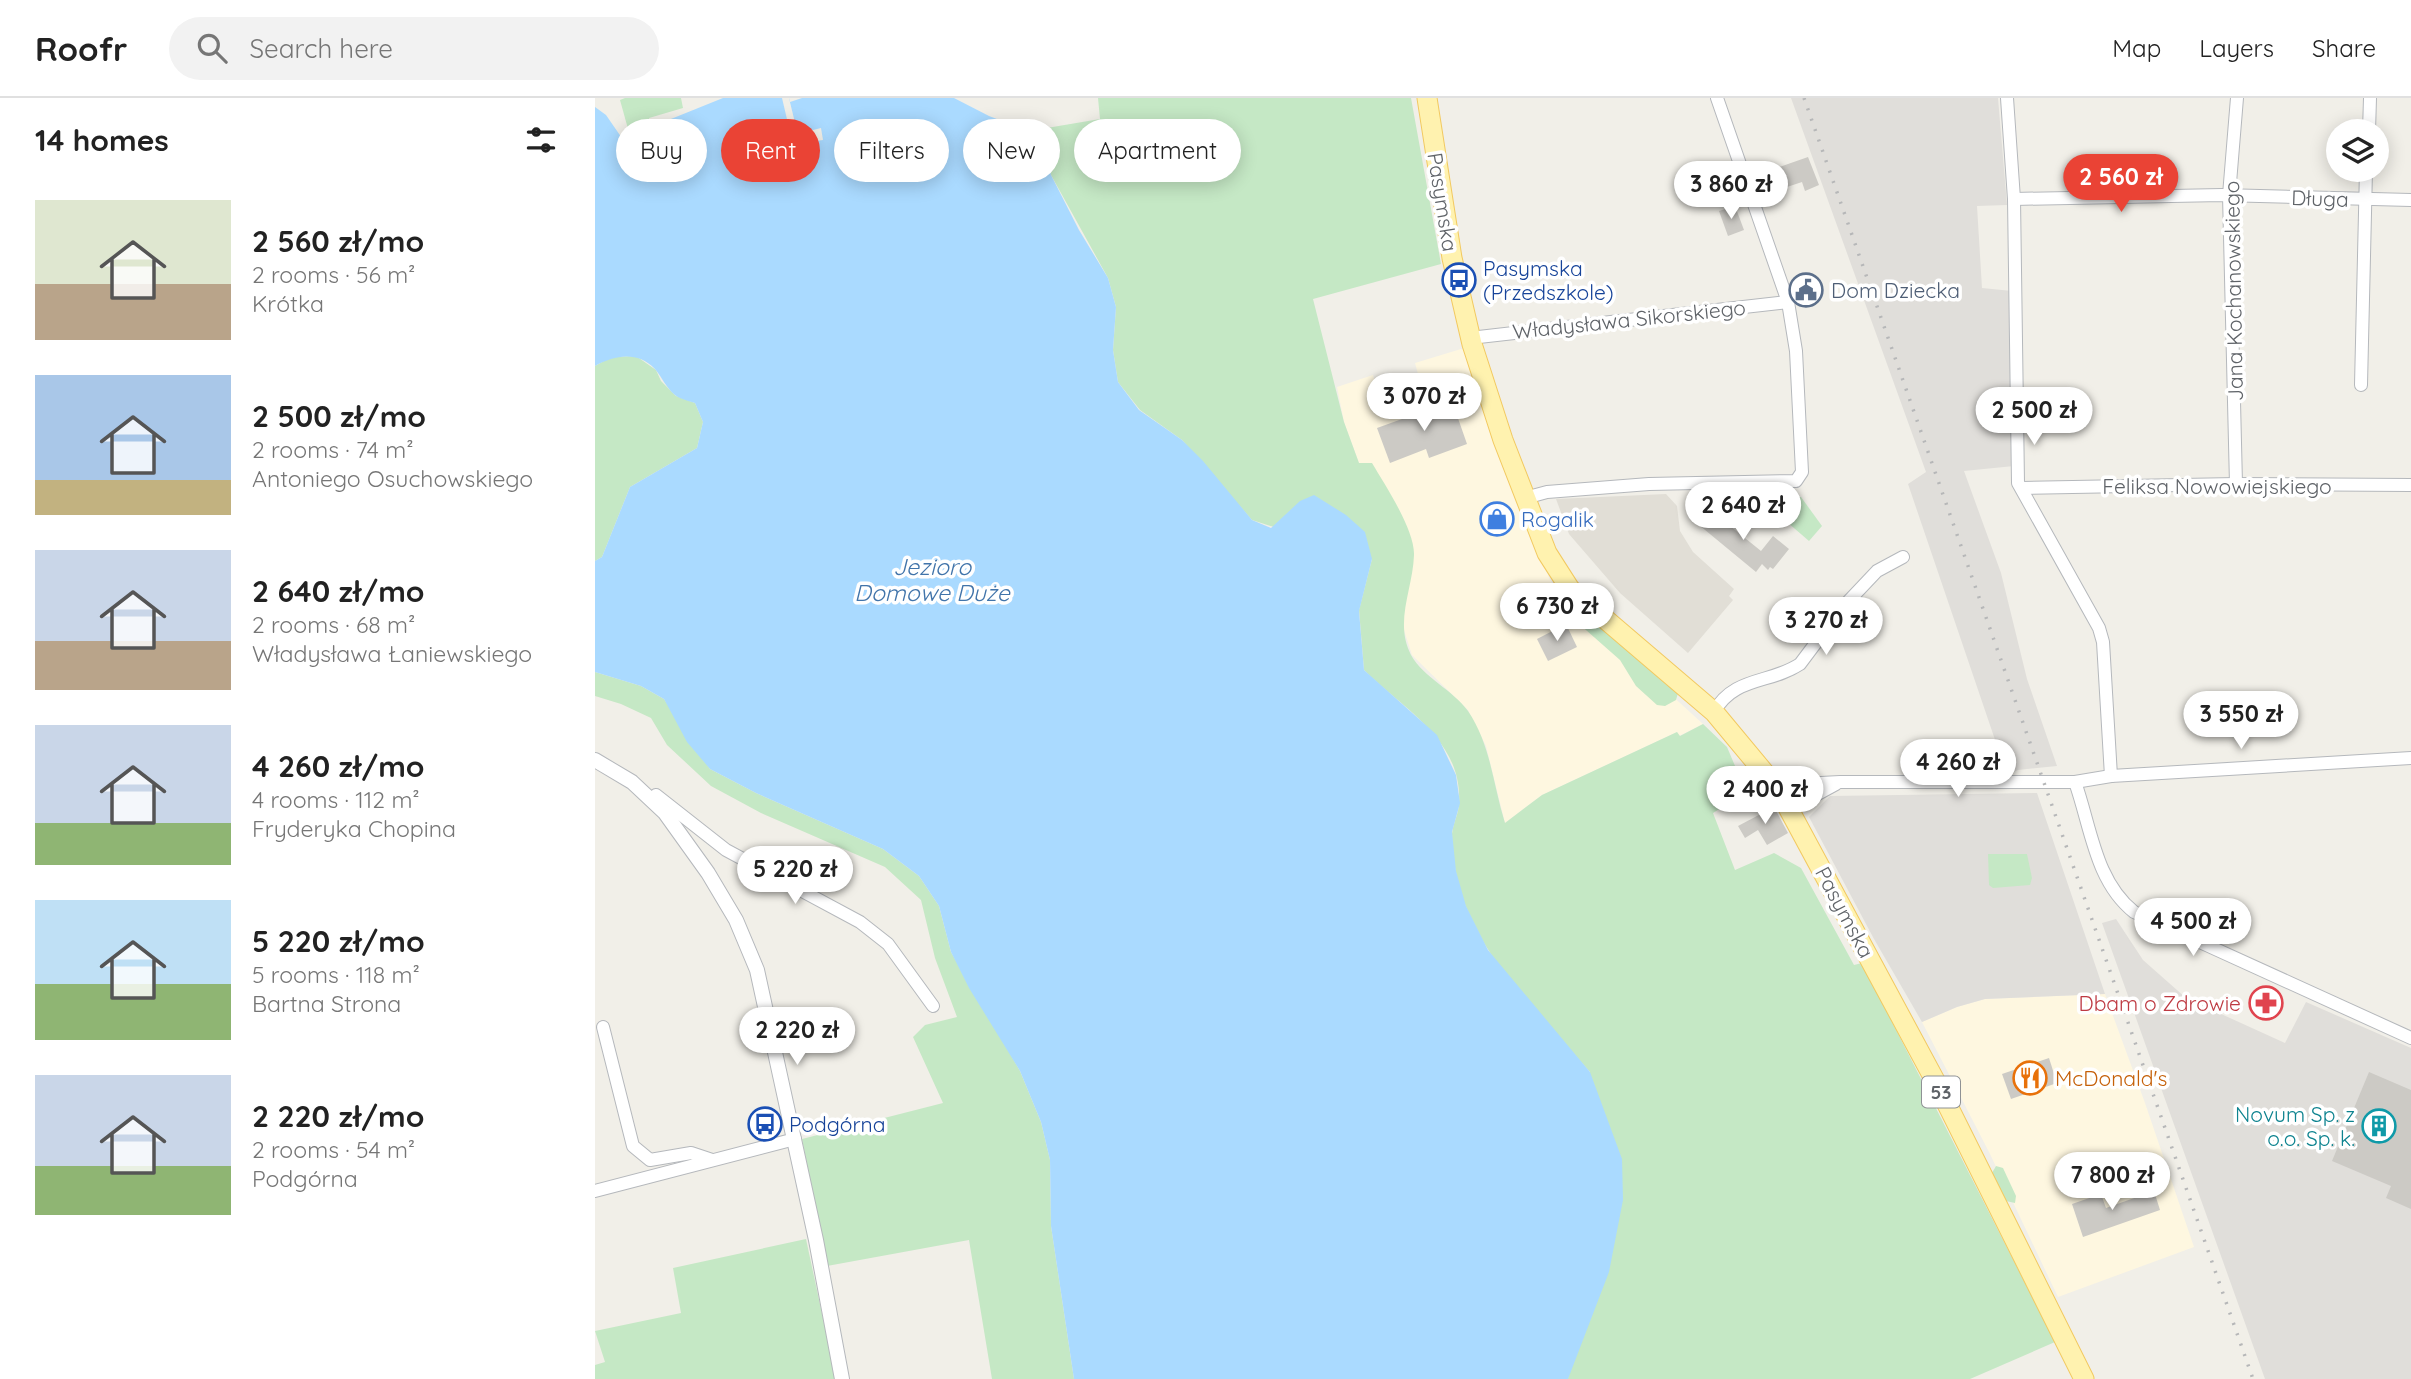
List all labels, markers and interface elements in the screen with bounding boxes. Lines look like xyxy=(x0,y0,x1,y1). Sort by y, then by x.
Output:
search box xyxy=(169,17,659,80)
text: Roofr xyxy=(35,28,127,69)
icon: search xyxy=(193,29,231,67)
text: Search here xyxy=(249,32,393,65)
text: Map xyxy=(2112,33,2161,63)
text: Layers xyxy=(2199,33,2274,63)
text: Share xyxy=(2312,33,2376,63)
chip: Buy xyxy=(616,119,707,182)
chip: Rent xyxy=(721,119,820,182)
chip: Filters xyxy=(834,119,949,182)
chip: New xyxy=(963,119,1060,182)
chip: Apartment xyxy=(1074,119,1241,182)
map controls xyxy=(2326,119,2389,182)
button: layers xyxy=(2326,119,2389,182)
text: 14 homes xyxy=(35,121,169,159)
icon: filters xyxy=(522,121,560,159)
street label: Pasymska xyxy=(1422,151,1464,253)
pin: 2 560 zł xyxy=(2049,155,2193,214)
pin: 3 860 zł xyxy=(1659,162,1803,221)
text: 2 560 zł xyxy=(2079,162,2163,191)
text: 3 860 zł xyxy=(1690,169,1772,198)
street label: Jana Kochanowskiego xyxy=(2218,181,2248,401)
street label: Długa xyxy=(2291,184,2349,212)
text: 2 560 zł/mo xyxy=(252,222,424,260)
icon: home xyxy=(91,228,175,312)
place label: Pasymska (Przedszkole) xyxy=(1483,255,1614,305)
text: 2 rooms · 56 m² xyxy=(252,260,415,289)
bus stop icon: Pasymska (Przedszkole) xyxy=(1440,261,1478,299)
public building icon: Dom Dziecka xyxy=(1787,271,1825,309)
place label: Dom Dziecka xyxy=(1831,277,1960,303)
text: Krótka xyxy=(252,289,324,318)
street label: Władysława Sikorskiego xyxy=(1511,294,1747,344)
pin: 3 070 zł xyxy=(1352,374,1496,433)
text: 3 070 zł xyxy=(1383,381,1465,410)
pin: 2 500 zł xyxy=(1962,388,2106,447)
text: 2 500 zł xyxy=(1992,395,2076,424)
text: 2 500 zł/mo xyxy=(252,397,426,435)
icon: home xyxy=(91,403,175,487)
text: 2 rooms · 74 m² xyxy=(252,435,414,464)
text: Antoniego Osuchowskiego xyxy=(252,464,533,493)
street label: Feliksa Nowowiejskiego xyxy=(2102,473,2332,499)
pin: 2 640 zł xyxy=(1671,482,1815,542)
text: 2 640 zł xyxy=(1701,490,1785,519)
shop icon: Rogalik xyxy=(1478,500,1516,538)
place label: Rogalik xyxy=(1521,506,1594,532)
water label: Jezioro Domowe Duże xyxy=(854,552,1011,607)
text: 2 640 zł/mo xyxy=(252,572,425,610)
icon: home xyxy=(91,578,175,662)
pin: 6 730 zł xyxy=(1485,584,1629,643)
text: 6 730 zł xyxy=(1516,591,1598,620)
pin: 3 270 zł xyxy=(1754,598,1898,657)
text: 3 270 zł xyxy=(1785,605,1867,634)
text: 2 rooms · 68 m² xyxy=(252,610,415,639)
text: Władysława Łaniewskiego xyxy=(252,639,532,668)
pin: 3 550 zł xyxy=(2169,692,2313,751)
text: 3 550 zł xyxy=(2199,699,2283,728)
pin: 4 260 zł xyxy=(1886,740,2030,799)
text: 4 260 zł/mo xyxy=(252,747,425,785)
text: 4 260 zł xyxy=(1916,747,2000,776)
icon: home xyxy=(91,753,175,837)
pin: 2 400 zł xyxy=(1693,766,1837,826)
text: 2 400 zł xyxy=(1722,774,1808,803)
text: 4 rooms · 112 m² xyxy=(252,785,420,814)
text: Fryderyka Chopina xyxy=(252,814,456,843)
pin: 5 220 zł xyxy=(723,846,867,906)
text: 5 220 zł xyxy=(753,854,837,883)
street label: Pasymska xyxy=(1810,862,1880,962)
pin: 4 500 zł xyxy=(2121,898,2265,958)
text: 4 500 zł xyxy=(2150,906,2236,935)
text: 5 220 zł/mo xyxy=(252,922,425,960)
icon: home xyxy=(91,928,175,1012)
text: 5 rooms · 118 m² xyxy=(252,960,420,989)
pharmacy icon: Dbam o Zdrowie xyxy=(2247,984,2285,1022)
text: Bartna Strona xyxy=(252,989,401,1018)
place label: Dbam o Zdrowie xyxy=(2079,990,2241,1016)
pin: 2 220 zł xyxy=(725,1007,869,1067)
text: 2 220 zł xyxy=(755,1015,839,1044)
restaurant icon: McDonald's xyxy=(2011,1059,2049,1097)
place label: McDonald's xyxy=(2055,1065,2167,1091)
road number: 53 xyxy=(1922,1076,1960,1108)
text: 2 220 zł/mo xyxy=(252,1097,424,1135)
place label: Novum Sp. z o.o. Sp. k. xyxy=(2235,1101,2355,1151)
icon: home xyxy=(91,1103,175,1187)
bus stop icon: Podgórna xyxy=(746,1105,784,1143)
building icon: Novum Sp. z o.o. Sp. k. xyxy=(2360,1107,2398,1145)
place label: Podgórna xyxy=(789,1111,885,1137)
text: 2 rooms · 54 m² xyxy=(252,1135,415,1164)
pin: 7 800 zł xyxy=(2040,1152,2184,1212)
text: 7 800 zł xyxy=(2070,1160,2154,1189)
text: Podgórna xyxy=(252,1164,358,1193)

